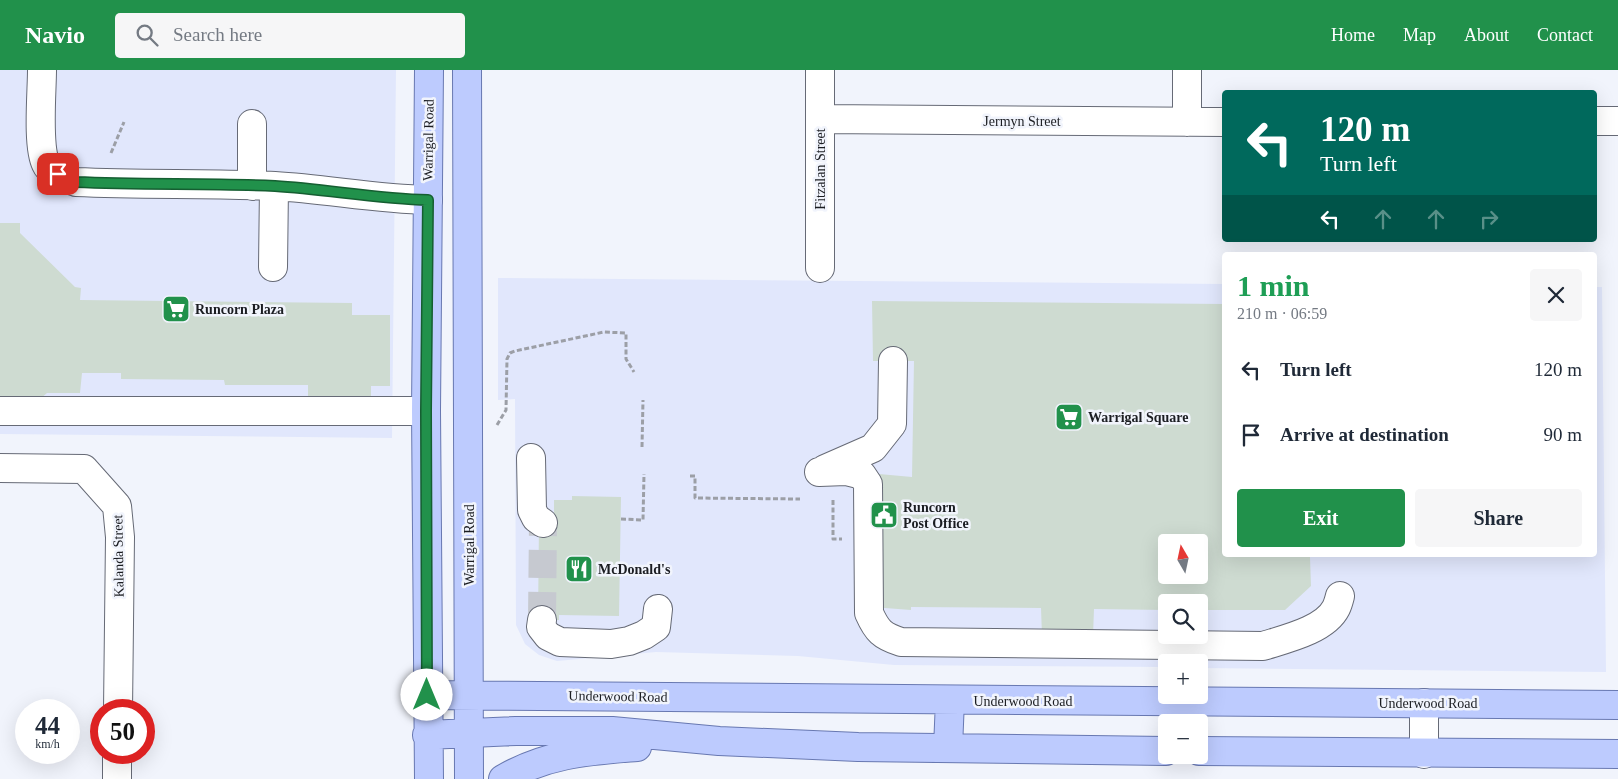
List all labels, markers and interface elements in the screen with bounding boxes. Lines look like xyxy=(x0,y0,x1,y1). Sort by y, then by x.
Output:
search box xyxy=(115,13,465,58)
icon: search xyxy=(133,21,161,49)
text: Navio xyxy=(25,22,85,48)
text: Search here xyxy=(173,24,262,45)
text: Home xyxy=(1331,25,1375,45)
text: Map xyxy=(1403,25,1436,45)
text: About xyxy=(1464,25,1509,45)
text: Contact xyxy=(1537,25,1593,45)
street label: Warrigal Road xyxy=(420,99,437,181)
icon: left xyxy=(1237,110,1302,175)
text: 120 m xyxy=(1320,110,1410,149)
street label: Jermyn Street xyxy=(983,114,1061,129)
street label: Fitzalan Street xyxy=(813,128,828,210)
text: Turn left xyxy=(1320,151,1397,176)
pin xyxy=(37,153,79,195)
icon: arrive xyxy=(44,160,72,188)
icon: left xyxy=(1316,205,1344,233)
icon: ahead xyxy=(1369,205,1397,233)
icon: ahead xyxy=(1422,205,1450,233)
icon: right xyxy=(1475,205,1503,233)
text: 1 min xyxy=(1237,269,1310,302)
button: close xyxy=(1530,269,1582,321)
supermarket icon: Runcorn Plaza xyxy=(161,294,191,324)
place label: Runcorn Plaza xyxy=(195,302,284,317)
text: 210 m · 06:59 xyxy=(1237,305,1327,322)
icon: left xyxy=(1237,356,1265,384)
text: Turn left xyxy=(1280,359,1352,380)
text: 120 m xyxy=(1534,359,1582,380)
supermarket icon: Warrigal Square xyxy=(1054,402,1084,432)
place label: Warrigal Square xyxy=(1088,410,1188,425)
icon: arrive xyxy=(1237,421,1265,449)
text: Arrive at destination xyxy=(1280,424,1449,445)
text: 90 m xyxy=(1543,424,1582,445)
button: Exit xyxy=(1237,489,1405,547)
button: Share xyxy=(1415,489,1582,547)
public building icon: Runcorn Post Office xyxy=(869,500,899,530)
place label: Runcorn Post Office xyxy=(903,500,969,531)
street label: Warrigal Road xyxy=(462,504,477,586)
street label: Kalanda Street xyxy=(110,514,127,598)
north arrow xyxy=(1158,534,1208,584)
map controls xyxy=(1158,534,1208,764)
restaurant icon: McDonald's xyxy=(564,554,594,584)
place label: McDonald's xyxy=(598,562,671,577)
button: search xyxy=(1158,594,1208,644)
button: + xyxy=(1158,654,1208,704)
position arrow xyxy=(400,668,452,720)
street label: Underwood Road xyxy=(568,688,668,705)
street label: Underwood Road xyxy=(973,694,1073,709)
street label: Underwood Road xyxy=(1378,696,1478,711)
speed limit sign: 50 xyxy=(90,699,155,764)
text: 44 xyxy=(35,712,60,739)
button: − xyxy=(1158,714,1208,764)
text: km/h xyxy=(35,737,60,751)

